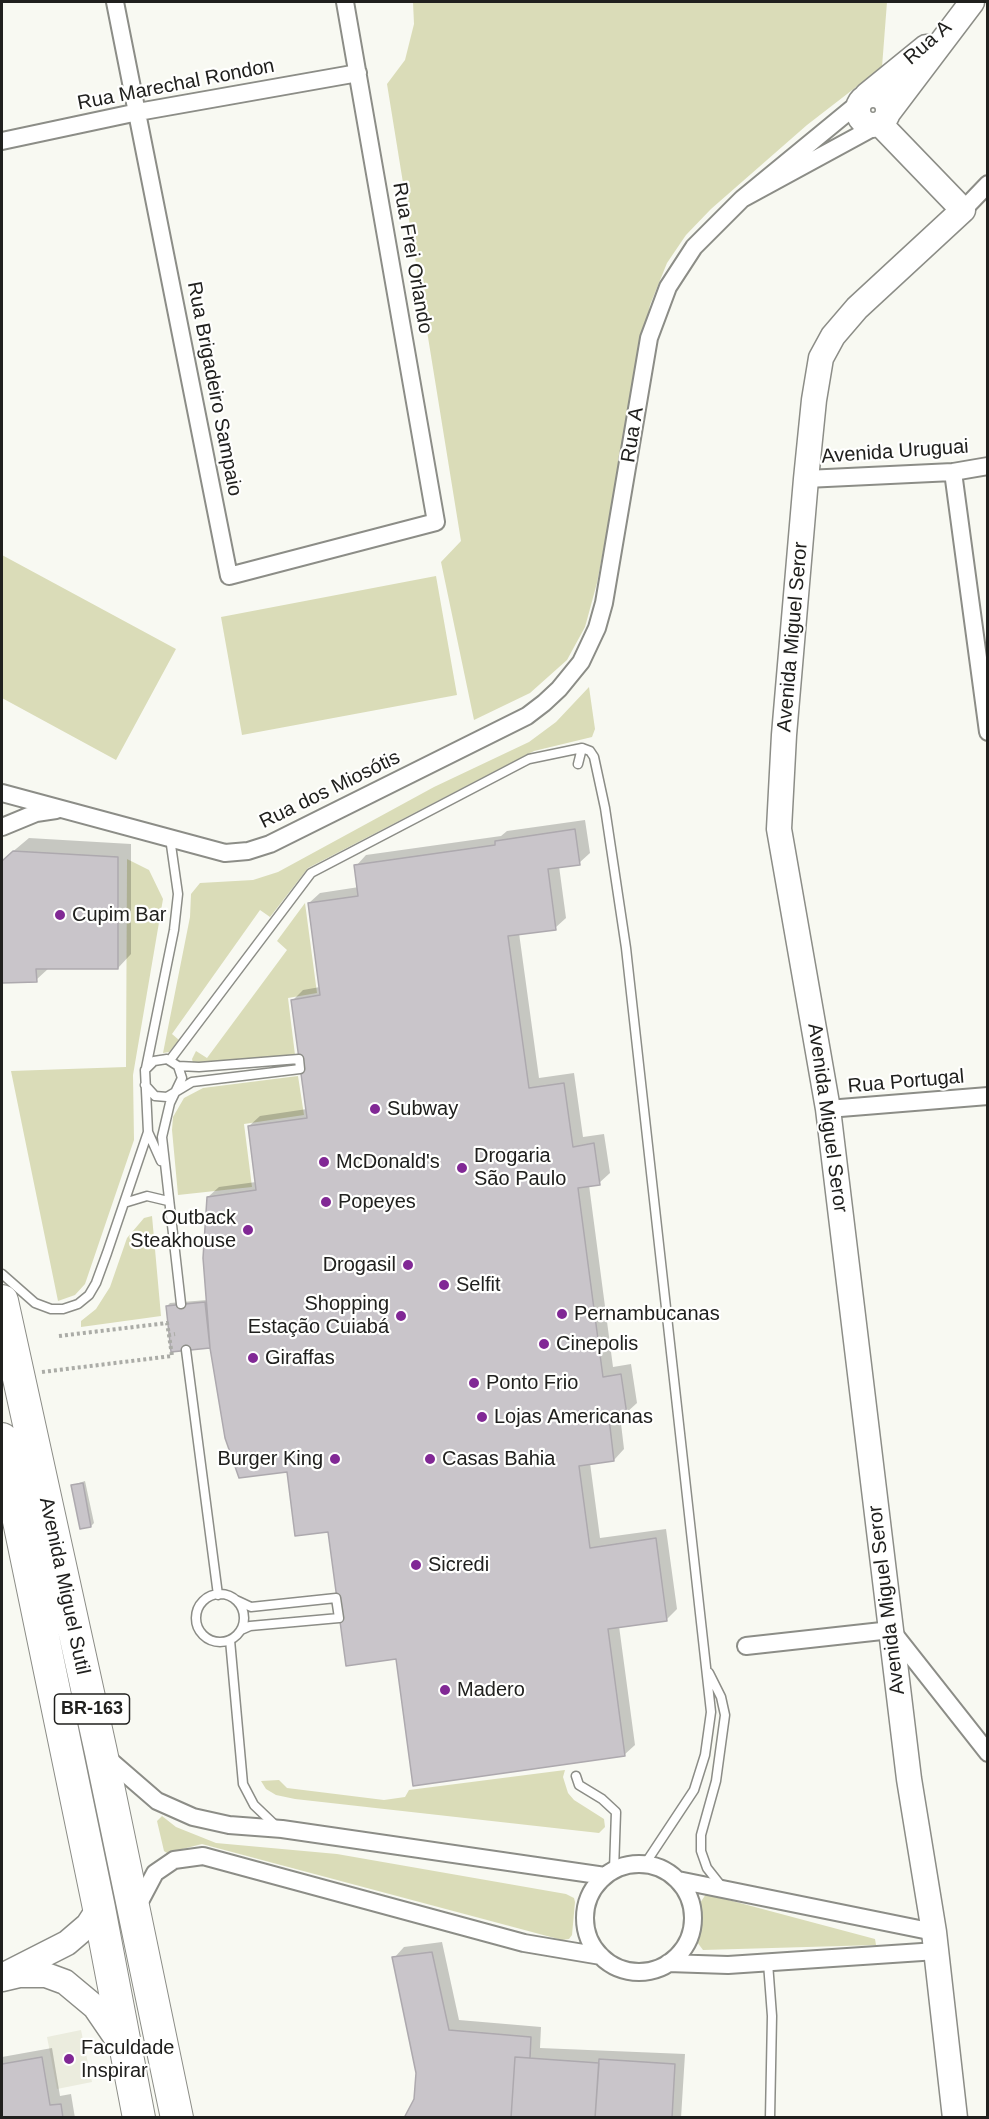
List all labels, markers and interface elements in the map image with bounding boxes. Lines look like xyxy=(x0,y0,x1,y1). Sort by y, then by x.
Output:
street label: Rua A xyxy=(899,16,957,70)
street label: Rua Marechal Rondon xyxy=(75,54,277,116)
street label: Rua Frei Orlando xyxy=(387,180,437,336)
street label: Rua Brigadeiro Sampaio xyxy=(181,280,247,498)
street label: Rua A xyxy=(617,406,649,464)
street label: Avenida Uruguai xyxy=(821,435,969,469)
street label: Avenida Miguel Seror xyxy=(773,541,813,733)
street label: Rua dos Miosótis xyxy=(256,746,404,834)
place label: Cupim Bar xyxy=(72,903,166,927)
marker: Cupim Bar xyxy=(53,908,67,922)
street label: Avenida Miguel Seror xyxy=(802,1022,852,1214)
street label: Rua Portugal xyxy=(847,1065,965,1099)
place label: Subway xyxy=(387,1097,458,1121)
marker: Subway xyxy=(368,1102,382,1116)
place label: Drogaria São Paulo xyxy=(474,1144,566,1191)
place label: McDonald's xyxy=(336,1150,440,1174)
marker: McDonald's xyxy=(317,1155,331,1169)
marker: Drogaria São Paulo xyxy=(455,1161,469,1175)
place label: Popeyes xyxy=(338,1190,416,1214)
marker: Popeyes xyxy=(319,1195,333,1209)
place label: Outback Steakhouse xyxy=(130,1206,236,1253)
marker: Outback Steakhouse xyxy=(241,1223,255,1237)
place label: Drogasil xyxy=(323,1253,396,1277)
marker: Drogasil xyxy=(401,1258,415,1272)
place label: Selfit xyxy=(456,1273,500,1297)
marker: Selfit xyxy=(437,1278,451,1292)
place label: Shopping Estação Cuiabá xyxy=(248,1292,389,1339)
place label: Pernambucanas xyxy=(574,1302,720,1326)
marker: Pernambucanas xyxy=(555,1307,569,1321)
marker: Shopping Estação Cuiabá xyxy=(394,1309,408,1323)
place label: Cinepolis xyxy=(556,1332,638,1356)
marker: Cinepolis xyxy=(537,1337,551,1351)
place label: Giraffas xyxy=(265,1346,335,1370)
marker: Giraffas xyxy=(246,1351,260,1365)
place label: Ponto Frio xyxy=(486,1371,578,1395)
marker: Ponto Frio xyxy=(467,1376,481,1390)
place label: Lojas Americanas xyxy=(494,1405,653,1429)
marker: Lojas Americanas xyxy=(475,1410,489,1424)
place label: Burger King xyxy=(217,1447,323,1471)
place label: Casas Bahia xyxy=(442,1447,555,1471)
marker: Burger King xyxy=(328,1452,342,1466)
marker: Casas Bahia xyxy=(423,1452,437,1466)
street label: Avenida Miguel Sutil xyxy=(33,1495,95,1677)
street label: Avenida Miguel Seror xyxy=(863,1504,911,1696)
place label: Sicredi xyxy=(428,1553,489,1577)
marker: Sicredi xyxy=(409,1558,423,1572)
place label: Madero xyxy=(457,1678,525,1702)
marker: Madero xyxy=(438,1683,452,1697)
road number: BR-163 xyxy=(54,1694,130,1724)
place label: Faculdade Inspirar xyxy=(81,2036,174,2083)
marker: Faculdade Inspirar xyxy=(62,2052,76,2066)

